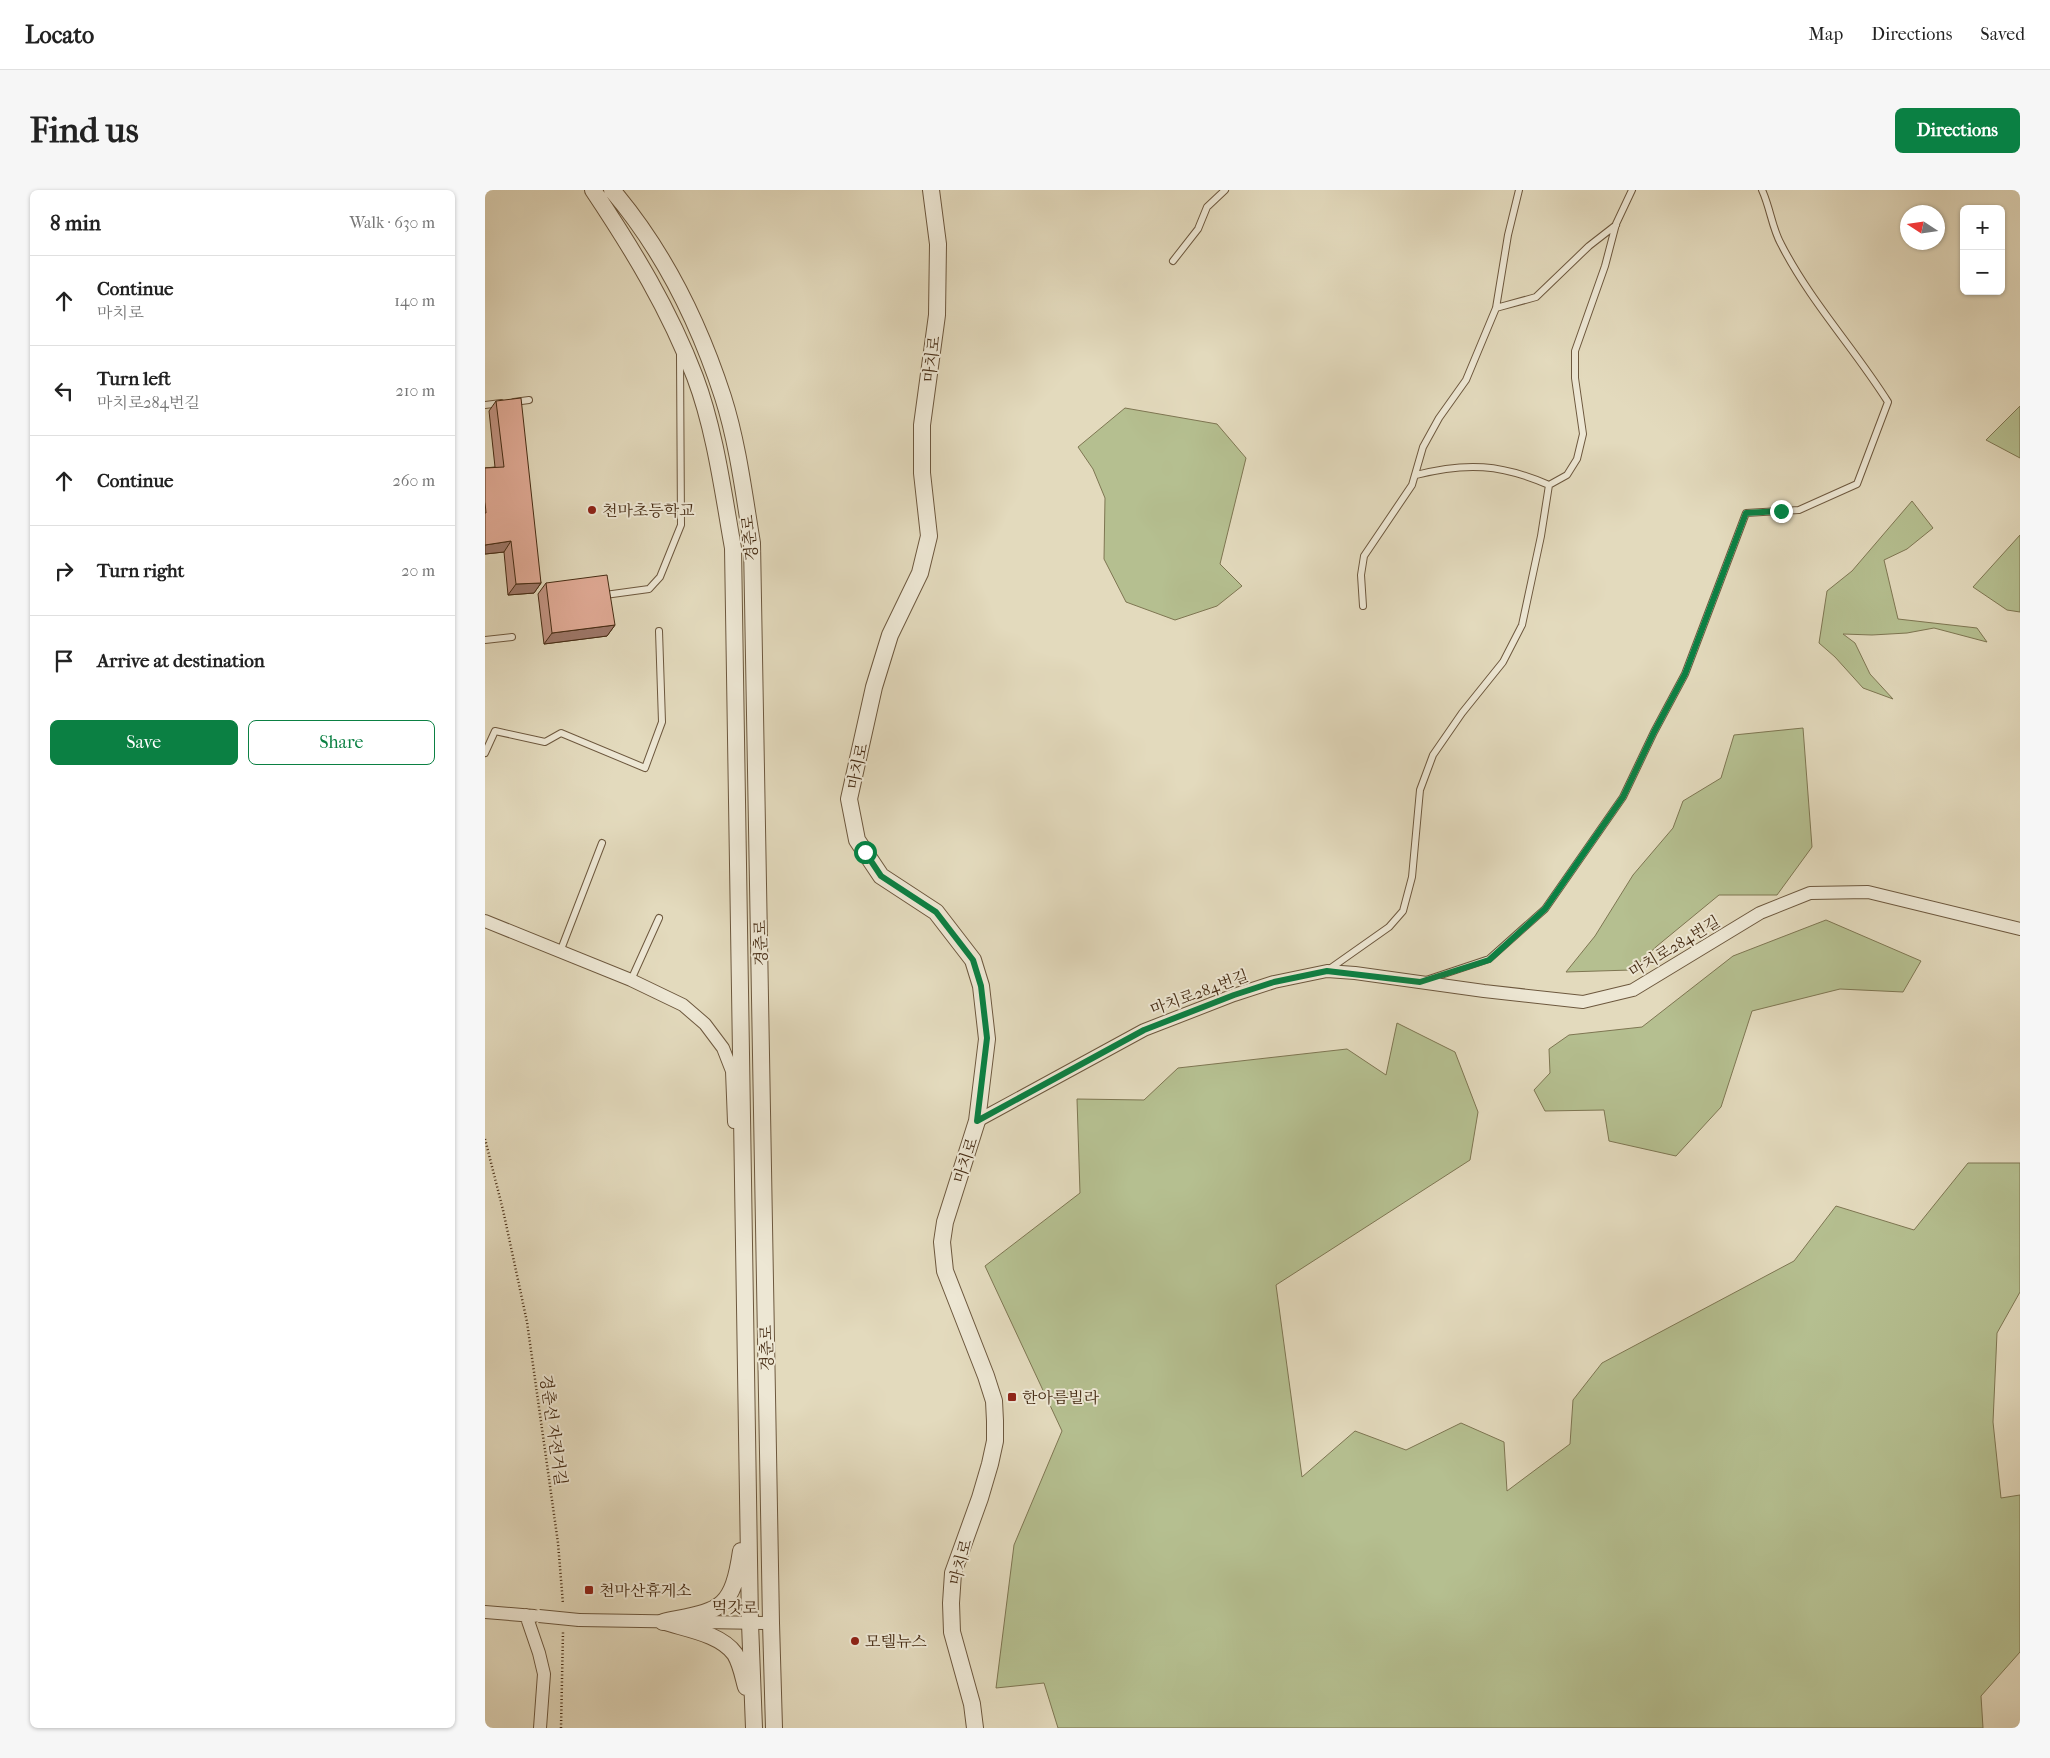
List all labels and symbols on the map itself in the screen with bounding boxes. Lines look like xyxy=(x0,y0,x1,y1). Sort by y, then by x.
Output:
north arrow xyxy=(1900,205,1945,250)
street label: 마치로 xyxy=(919,334,944,383)
route end xyxy=(1770,500,1793,523)
place label: 천마초등학교 xyxy=(602,501,695,520)
marker: 천마초등학교 xyxy=(586,504,598,516)
street label: 경춘로 xyxy=(738,513,761,562)
street label: 마치로 xyxy=(843,741,872,791)
route start xyxy=(854,841,877,864)
street label: 마치로284번길 xyxy=(1625,912,1723,981)
street label: 경춘로 xyxy=(751,919,770,966)
street label: 마치로284번길 xyxy=(1148,966,1251,1019)
street label: 마치로 xyxy=(949,1135,982,1185)
street label: 경춘로 xyxy=(757,1324,776,1371)
street label: 경춘선 자전거길 xyxy=(536,1373,571,1487)
place label: 한아름빌라 xyxy=(1022,1388,1100,1407)
marker: 한아름빌라 xyxy=(1006,1391,1018,1403)
street label: 마치로 xyxy=(945,1537,976,1587)
place label: 천마산휴게소 xyxy=(599,1581,692,1600)
marker: 천마산휴게소 xyxy=(583,1584,595,1596)
street label: 먹갓로 xyxy=(712,1598,759,1617)
place label: 모텔뉴스 xyxy=(865,1632,927,1651)
marker: 모텔뉴스 xyxy=(849,1635,861,1647)

